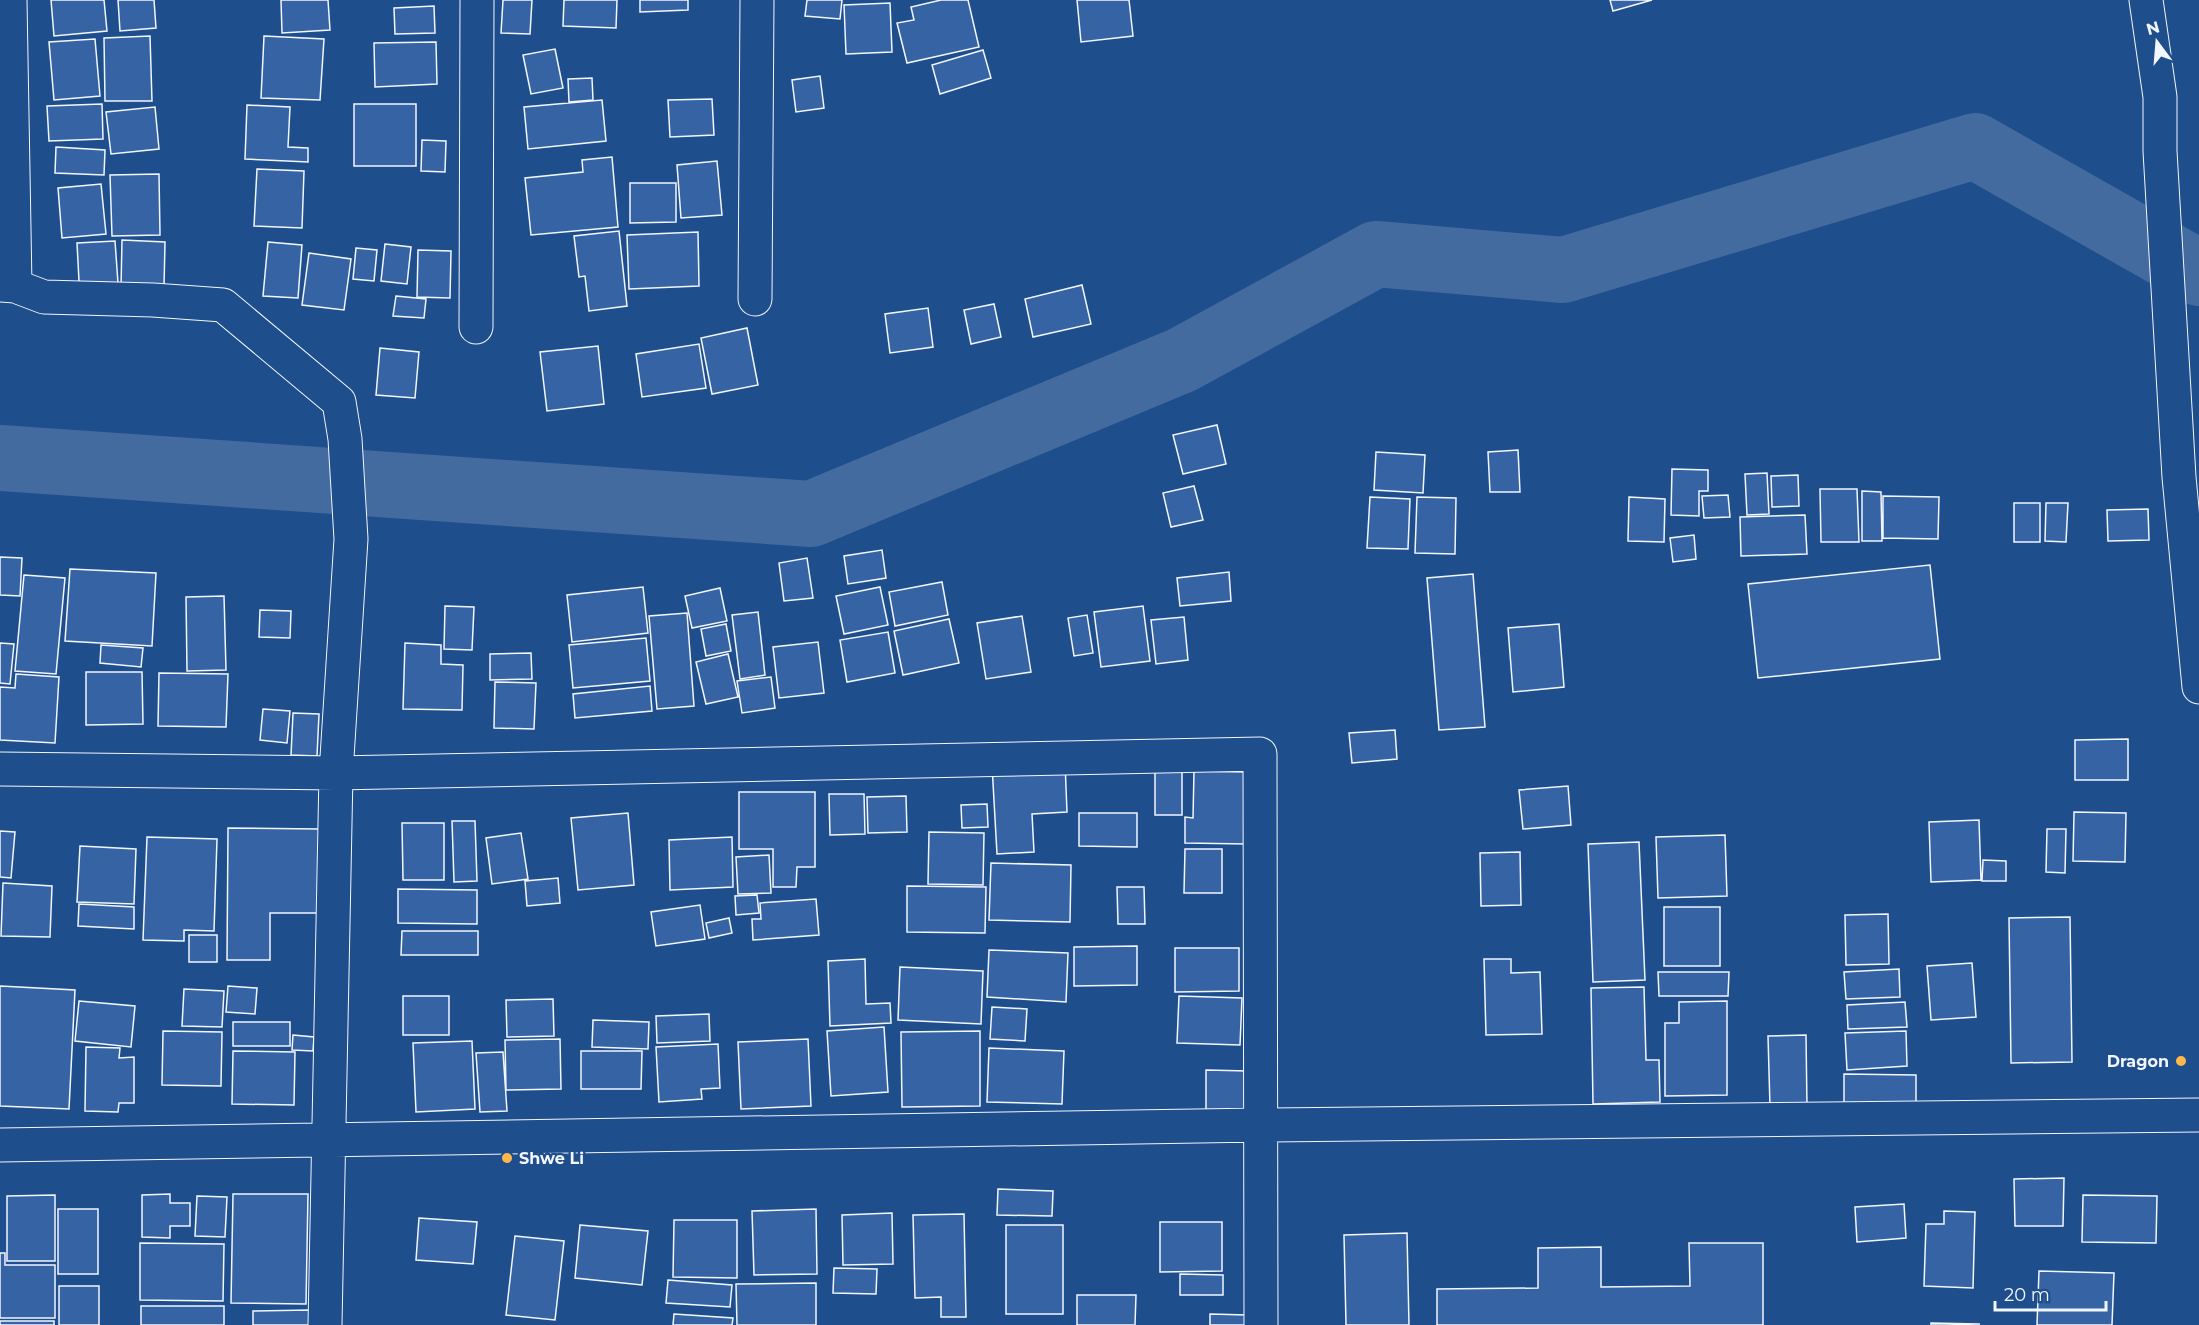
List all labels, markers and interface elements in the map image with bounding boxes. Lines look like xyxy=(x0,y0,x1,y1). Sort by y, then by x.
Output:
north arrow xyxy=(2127,12,2187,72)
text: N xyxy=(2144,17,2162,39)
place label: Dragon xyxy=(2107,1052,2169,1071)
marker: Dragon xyxy=(2174,1054,2188,1068)
place label: Shwe Li xyxy=(519,1149,584,1168)
marker: Shwe Li xyxy=(500,1151,514,1165)
scale bar xyxy=(1995,1274,2106,1312)
text: 20 m xyxy=(2004,1284,2050,1306)

